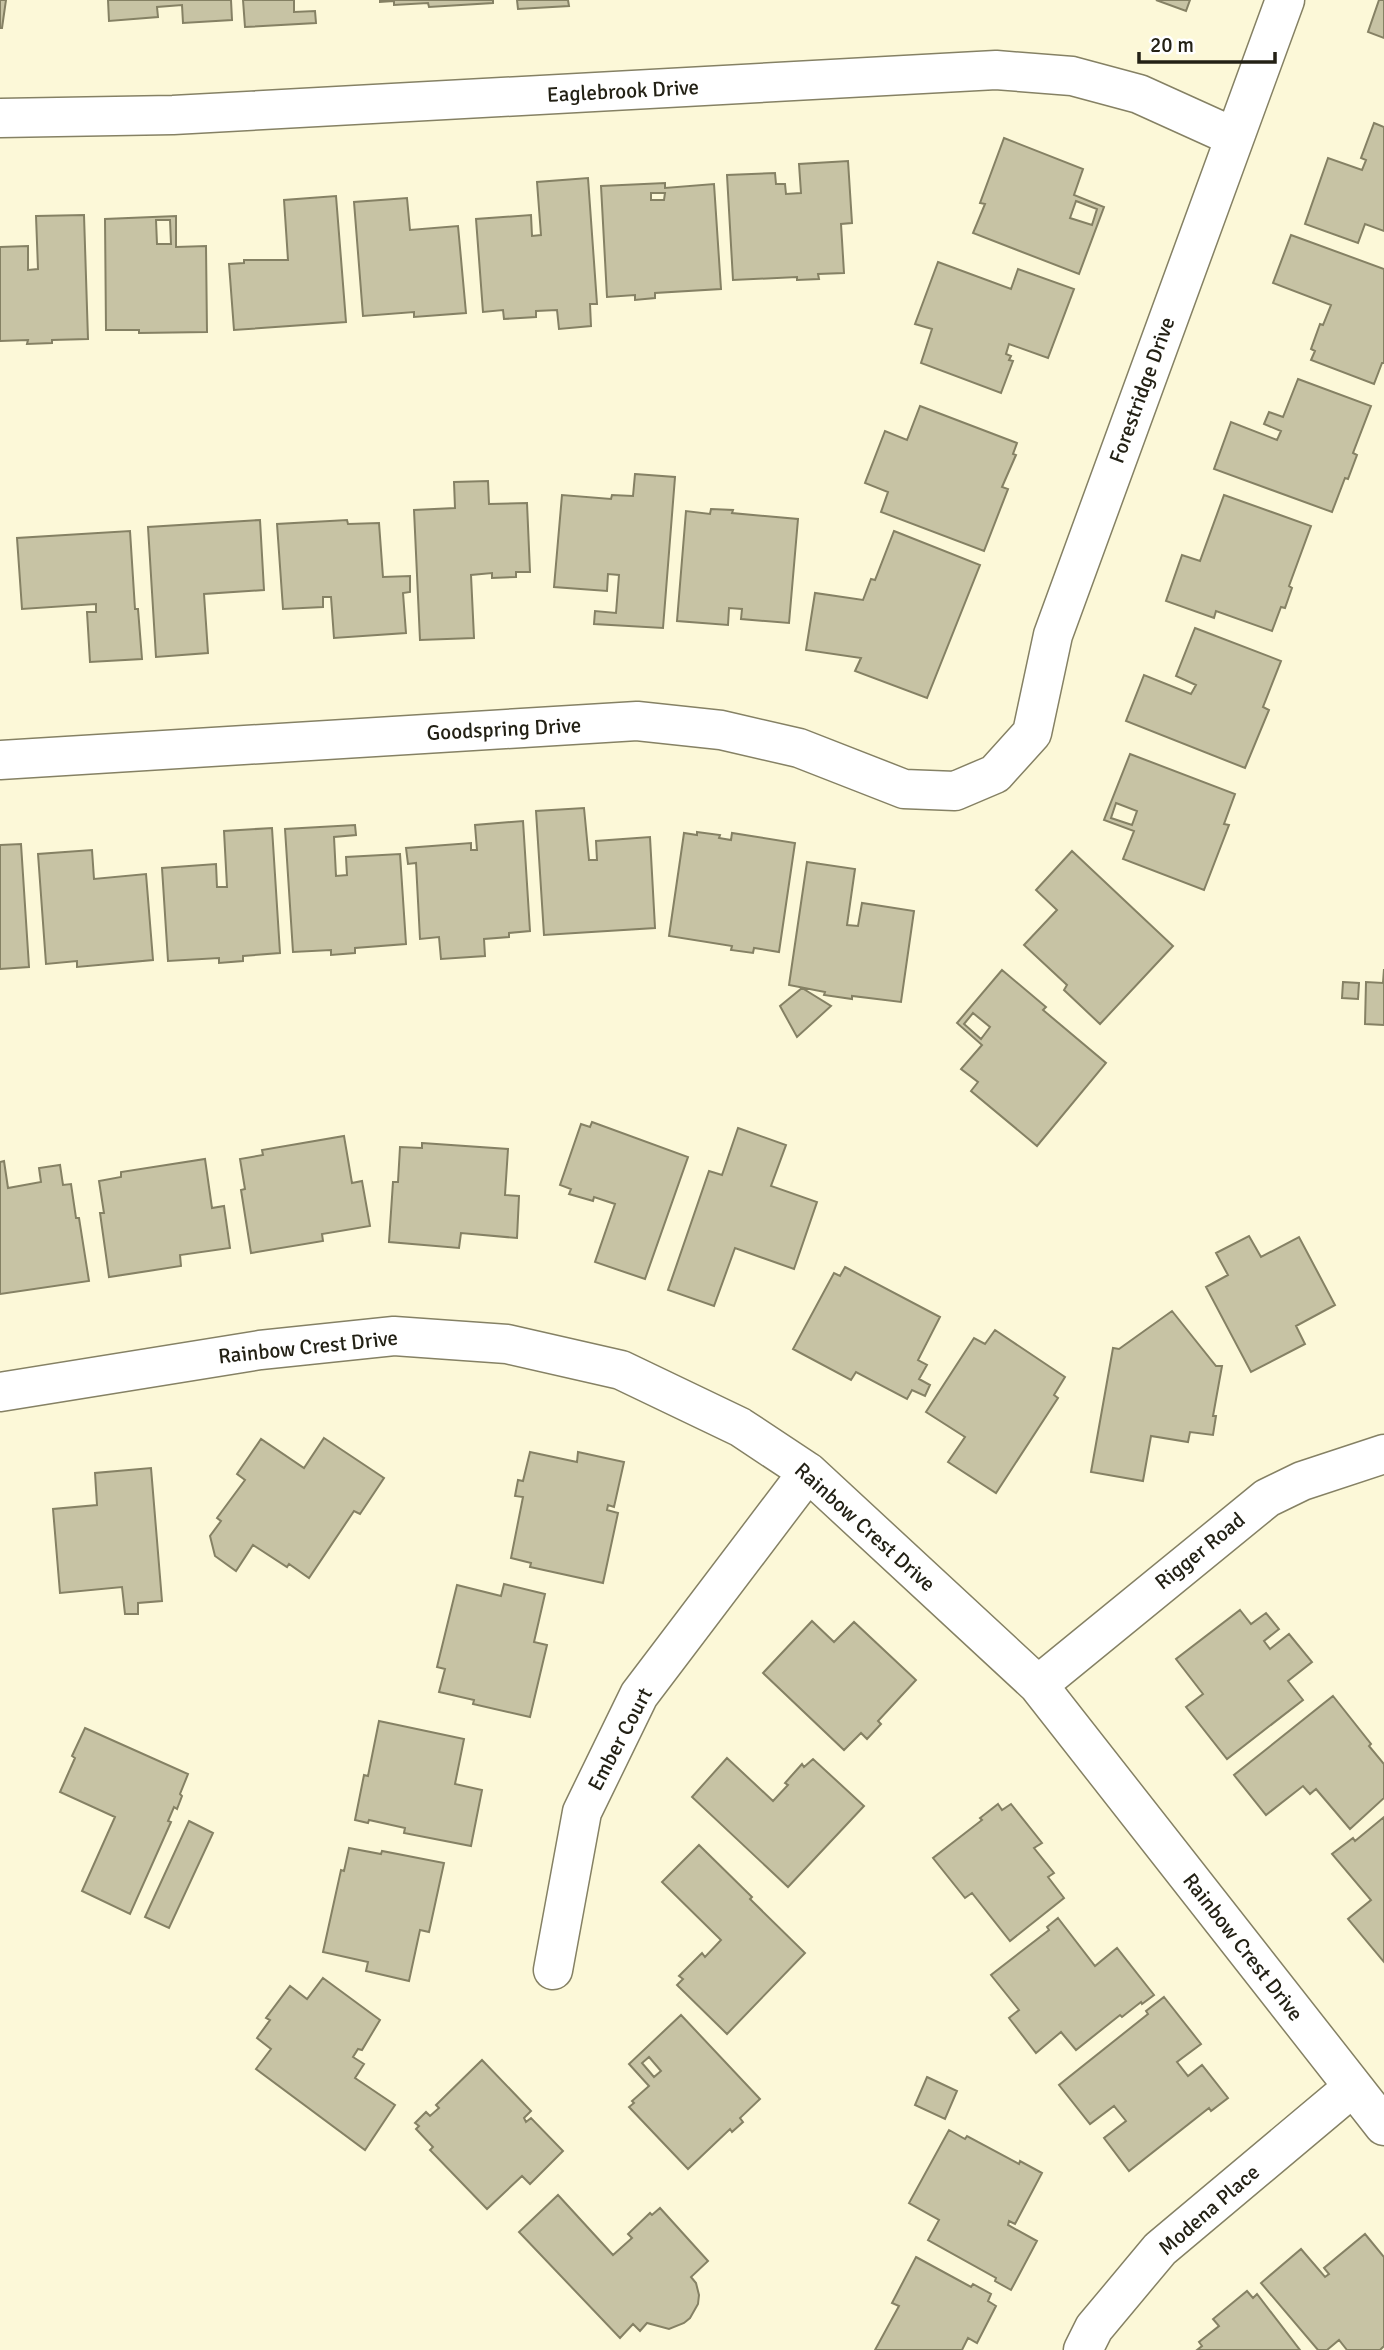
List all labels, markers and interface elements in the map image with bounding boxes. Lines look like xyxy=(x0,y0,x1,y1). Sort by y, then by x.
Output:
scale bar xyxy=(1139,21,1276,65)
text: 20 m xyxy=(1150,32,1194,58)
street label: Eaglebrook Drive xyxy=(546,74,700,108)
street label: Forestridge Drive xyxy=(1103,313,1181,467)
street label: Goodspring Drive xyxy=(426,712,582,746)
street label: Rainbow Crest Drive xyxy=(217,1325,399,1369)
street label: Rainbow Crest Drive xyxy=(789,1457,941,1597)
street label: Rigger Road xyxy=(1150,1507,1250,1595)
street label: Ember Court xyxy=(582,1683,658,1795)
street label: Rainbow Crest Drive xyxy=(1177,1868,1309,2026)
street label: Modena Place xyxy=(1153,2159,1265,2261)

